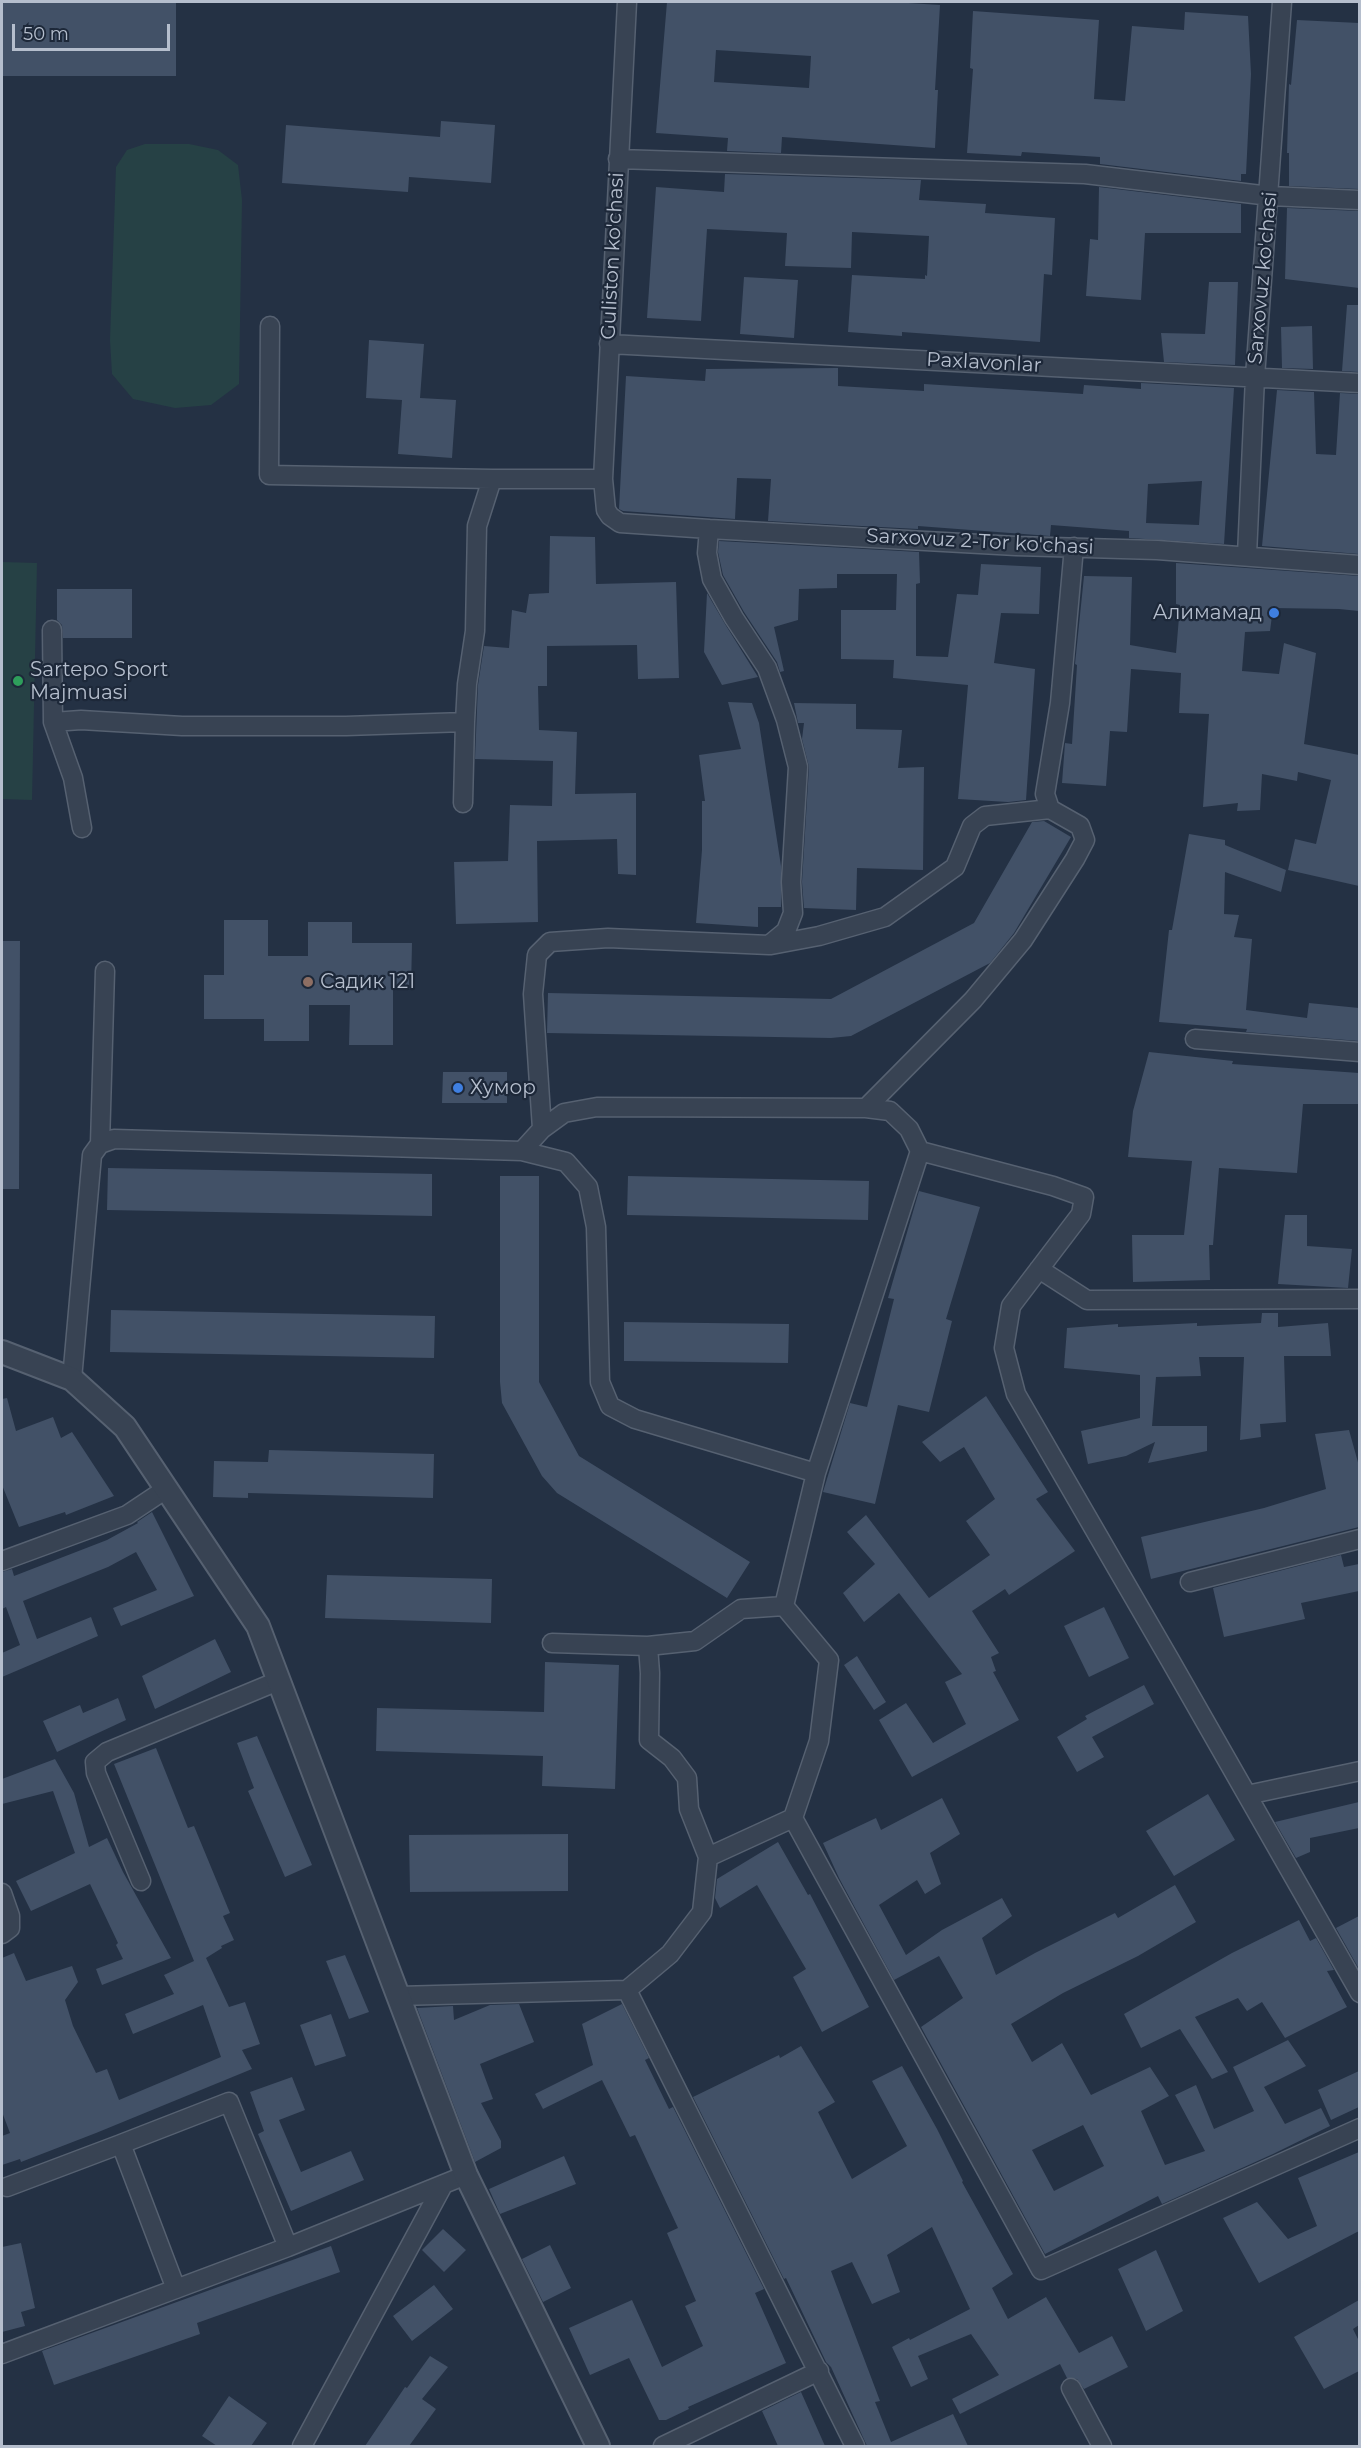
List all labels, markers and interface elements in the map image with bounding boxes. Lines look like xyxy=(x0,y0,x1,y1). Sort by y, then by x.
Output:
scale bar xyxy=(15,12,172,50)
text: 50 m xyxy=(23,23,69,45)
street label: Guliston ko'chasi xyxy=(597,172,629,340)
street label: Sarxovuz ko'chasi xyxy=(1243,191,1283,365)
street label: Paxlavonlar xyxy=(926,348,1042,378)
street label: Sarxovuz 2-Tor ko'chasi xyxy=(866,524,1094,560)
place label: Алимамад xyxy=(1153,601,1262,625)
marker: Алимамад xyxy=(1267,606,1281,620)
place label: Sartepo Sport Majmuasi xyxy=(30,658,168,705)
marker: Sartepo Sport Majmuasi xyxy=(11,674,25,688)
place label: Садик 121 xyxy=(320,970,415,994)
marker: Садик 121 xyxy=(301,975,315,989)
place label: Хумор xyxy=(470,1076,536,1100)
marker: Хумор xyxy=(451,1081,465,1095)

